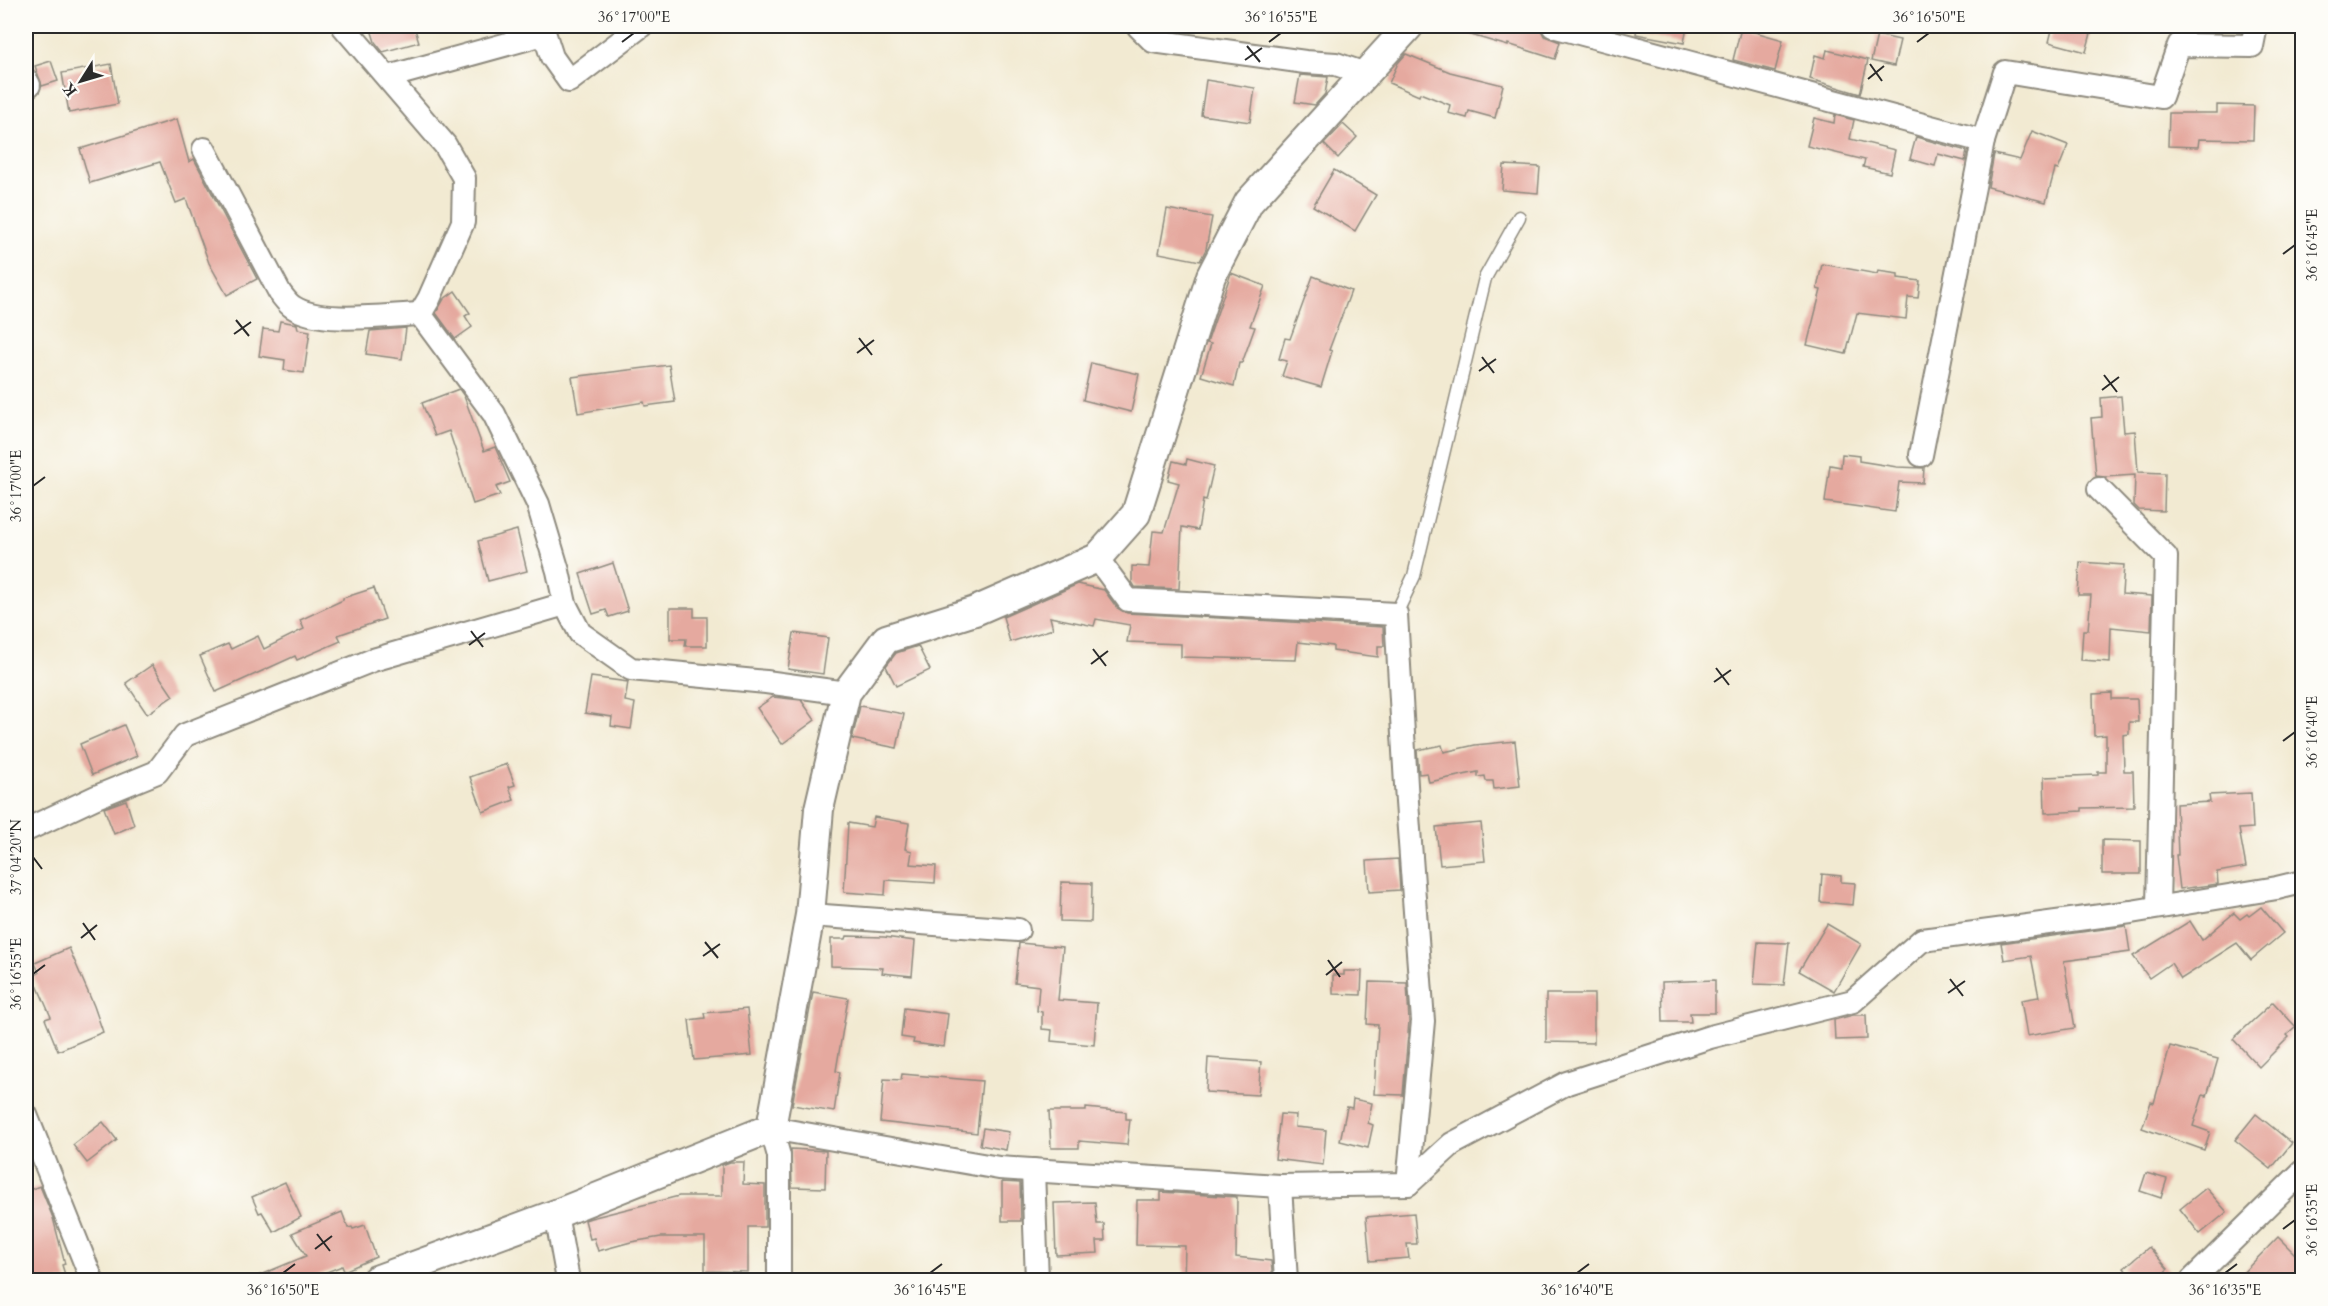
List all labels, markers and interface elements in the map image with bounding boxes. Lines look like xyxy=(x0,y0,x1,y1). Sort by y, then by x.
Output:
text: 36°17'00"E xyxy=(598,7,670,27)
text: 36°16'55"E xyxy=(1245,7,1317,27)
text: 36°16'50"E xyxy=(1893,7,1965,27)
north arrow xyxy=(51,51,111,111)
text: K xyxy=(57,78,83,101)
text: 36°16'45"E xyxy=(2302,209,2322,281)
text: 36°17'00"E xyxy=(6,450,26,522)
text: 36°16'40"E xyxy=(2302,696,2322,768)
text: 37°04'20"N xyxy=(6,819,26,895)
text: 36°16'55"E xyxy=(6,938,26,1010)
text: 36°16'35"E xyxy=(2302,1184,2322,1256)
text: 36°16'50"E xyxy=(247,1280,319,1300)
text: 36°16'45"E xyxy=(894,1280,966,1300)
text: 36°16'40"E xyxy=(1541,1280,1613,1300)
text: 36°16'35"E xyxy=(2189,1280,2261,1300)

